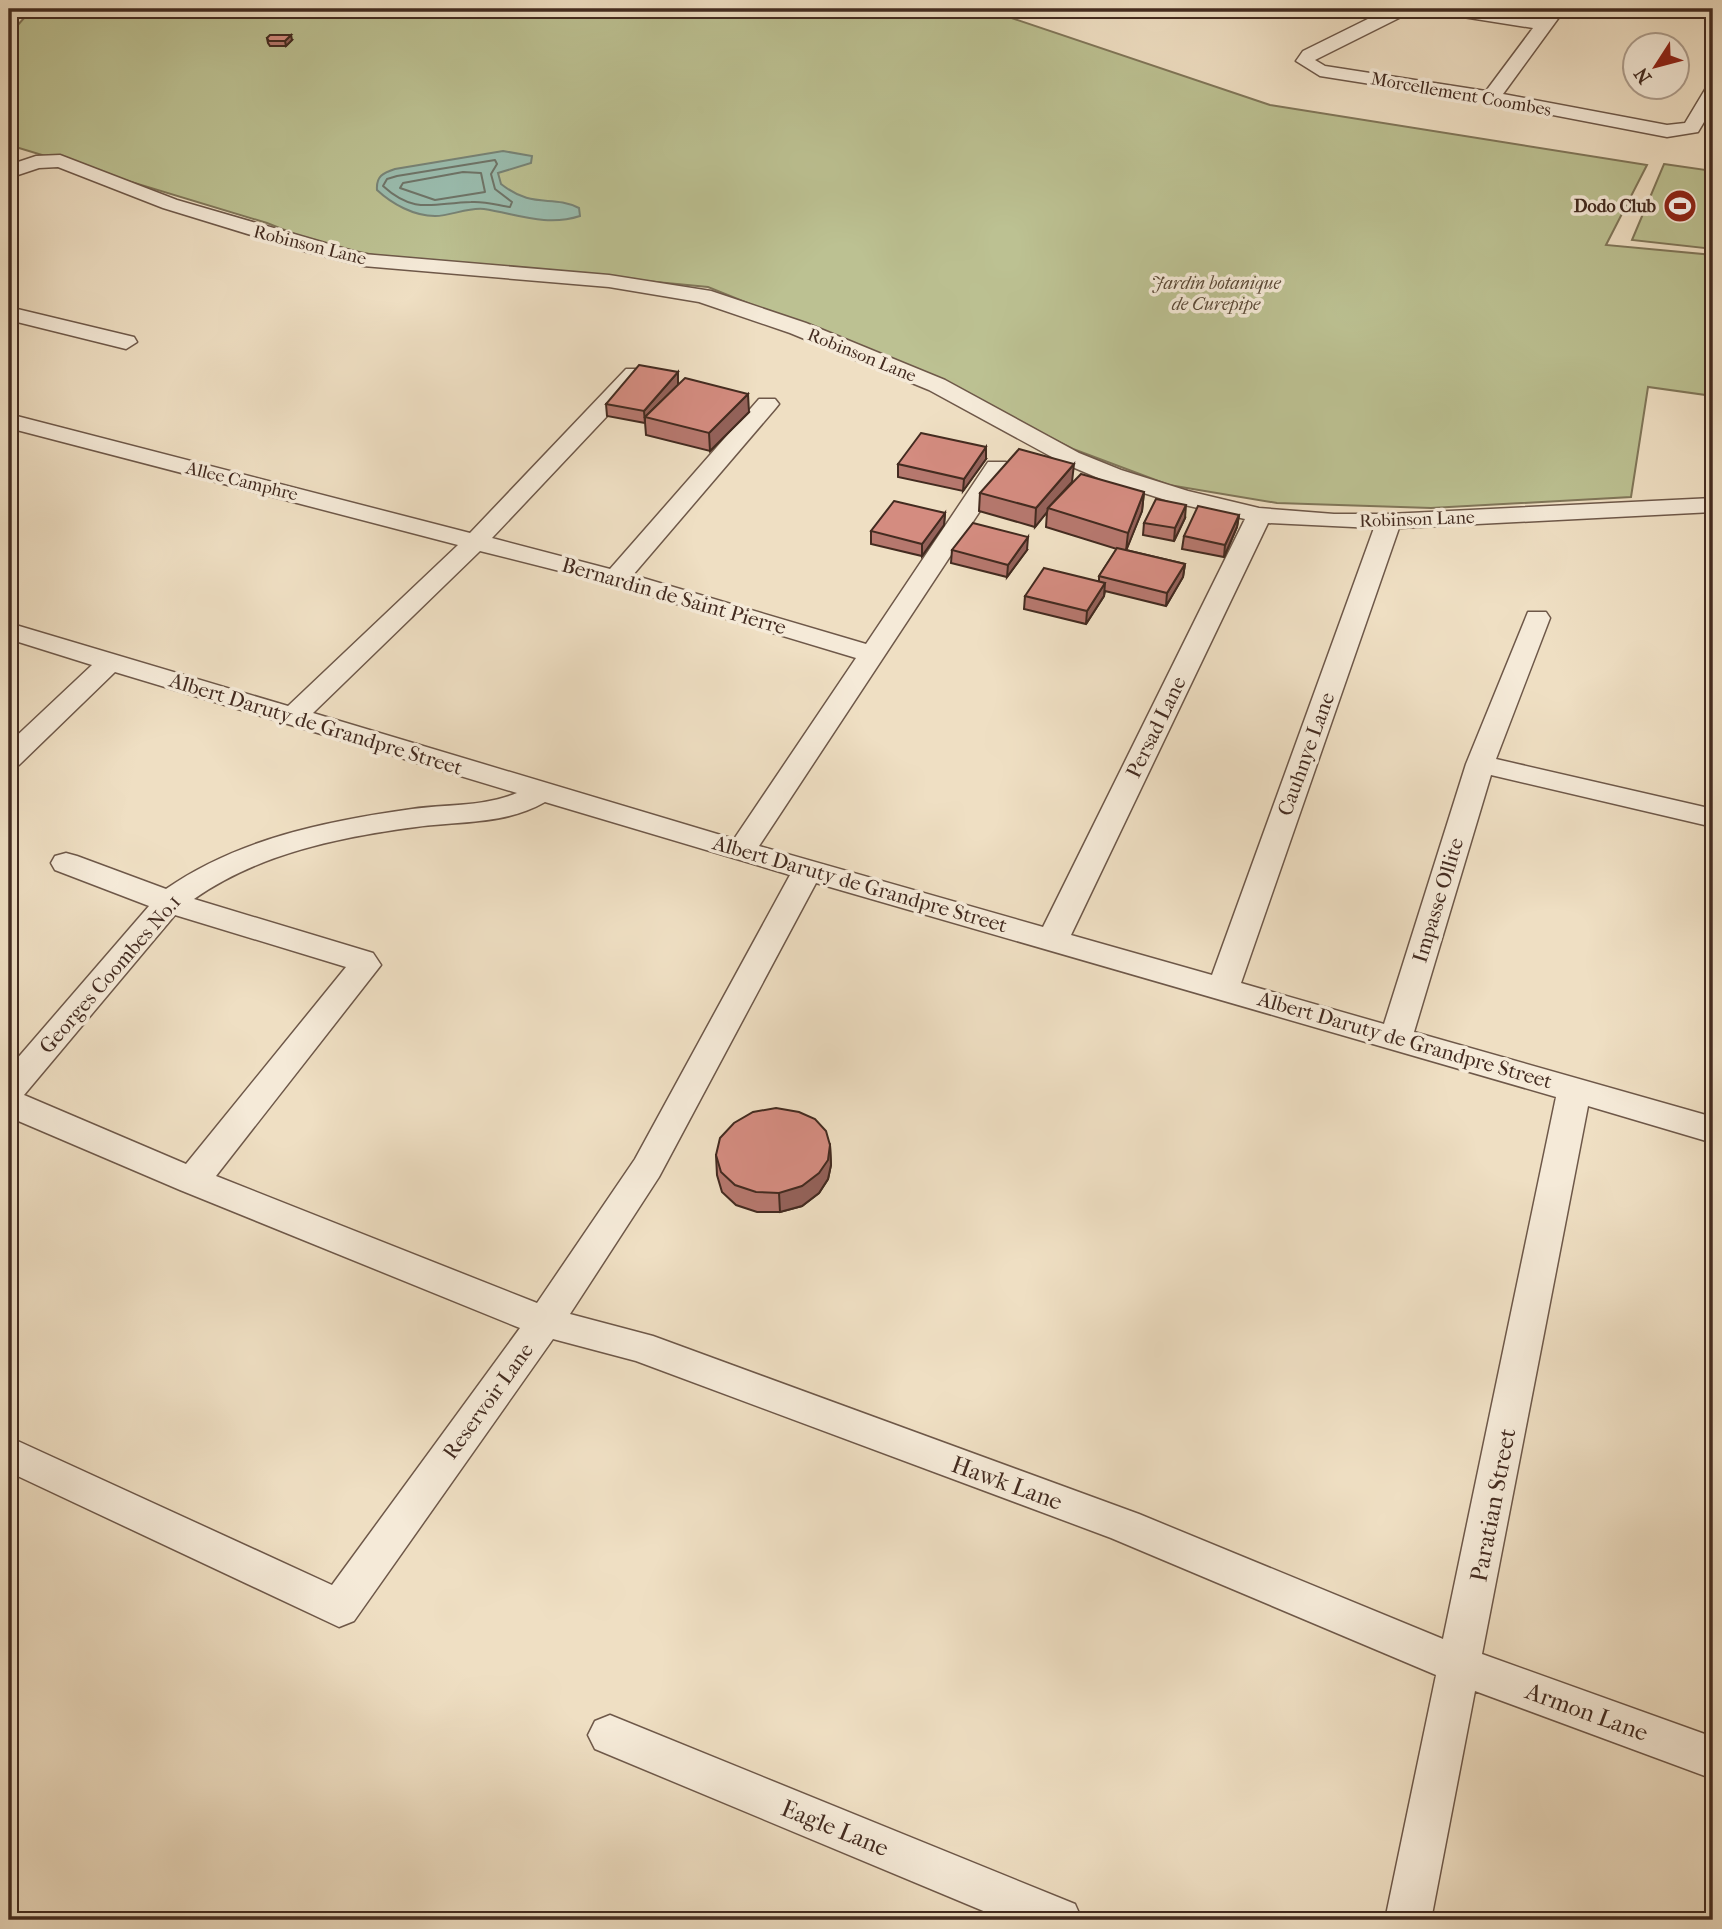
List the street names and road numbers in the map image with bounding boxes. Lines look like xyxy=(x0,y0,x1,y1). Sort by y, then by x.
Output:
street label: Morcellement Coombes xyxy=(1369,68,1553,121)
street label: Robinson Lane xyxy=(251,221,369,270)
street label: Robinson Lane xyxy=(804,324,919,387)
street label: Allee Camphre xyxy=(183,457,300,506)
street label: Robinson Lane xyxy=(1359,507,1475,532)
street label: Bernardin de Saint Pierre xyxy=(559,552,789,640)
street label: Albert Daruty de Grandpre Street xyxy=(166,668,466,780)
street label: Persad Lane xyxy=(1121,672,1191,782)
street label: Cauhnye Lane xyxy=(1273,689,1339,819)
street label: Albert Daruty de Grandpre Street xyxy=(709,830,1010,938)
street label: Impasse Ollite xyxy=(1408,835,1468,965)
street label: Georges Coombes No.1 xyxy=(34,890,186,1058)
street label: Albert Daruty de Grandpre Street xyxy=(1254,986,1555,1094)
street label: Reservoir Lane xyxy=(438,1338,538,1464)
street label: Paratian Street xyxy=(1464,1425,1522,1584)
street label: Hawk Lane xyxy=(948,1450,1066,1516)
street label: Armon Lane xyxy=(1521,1677,1652,1747)
street label: Eagle Lane xyxy=(777,1794,893,1862)

